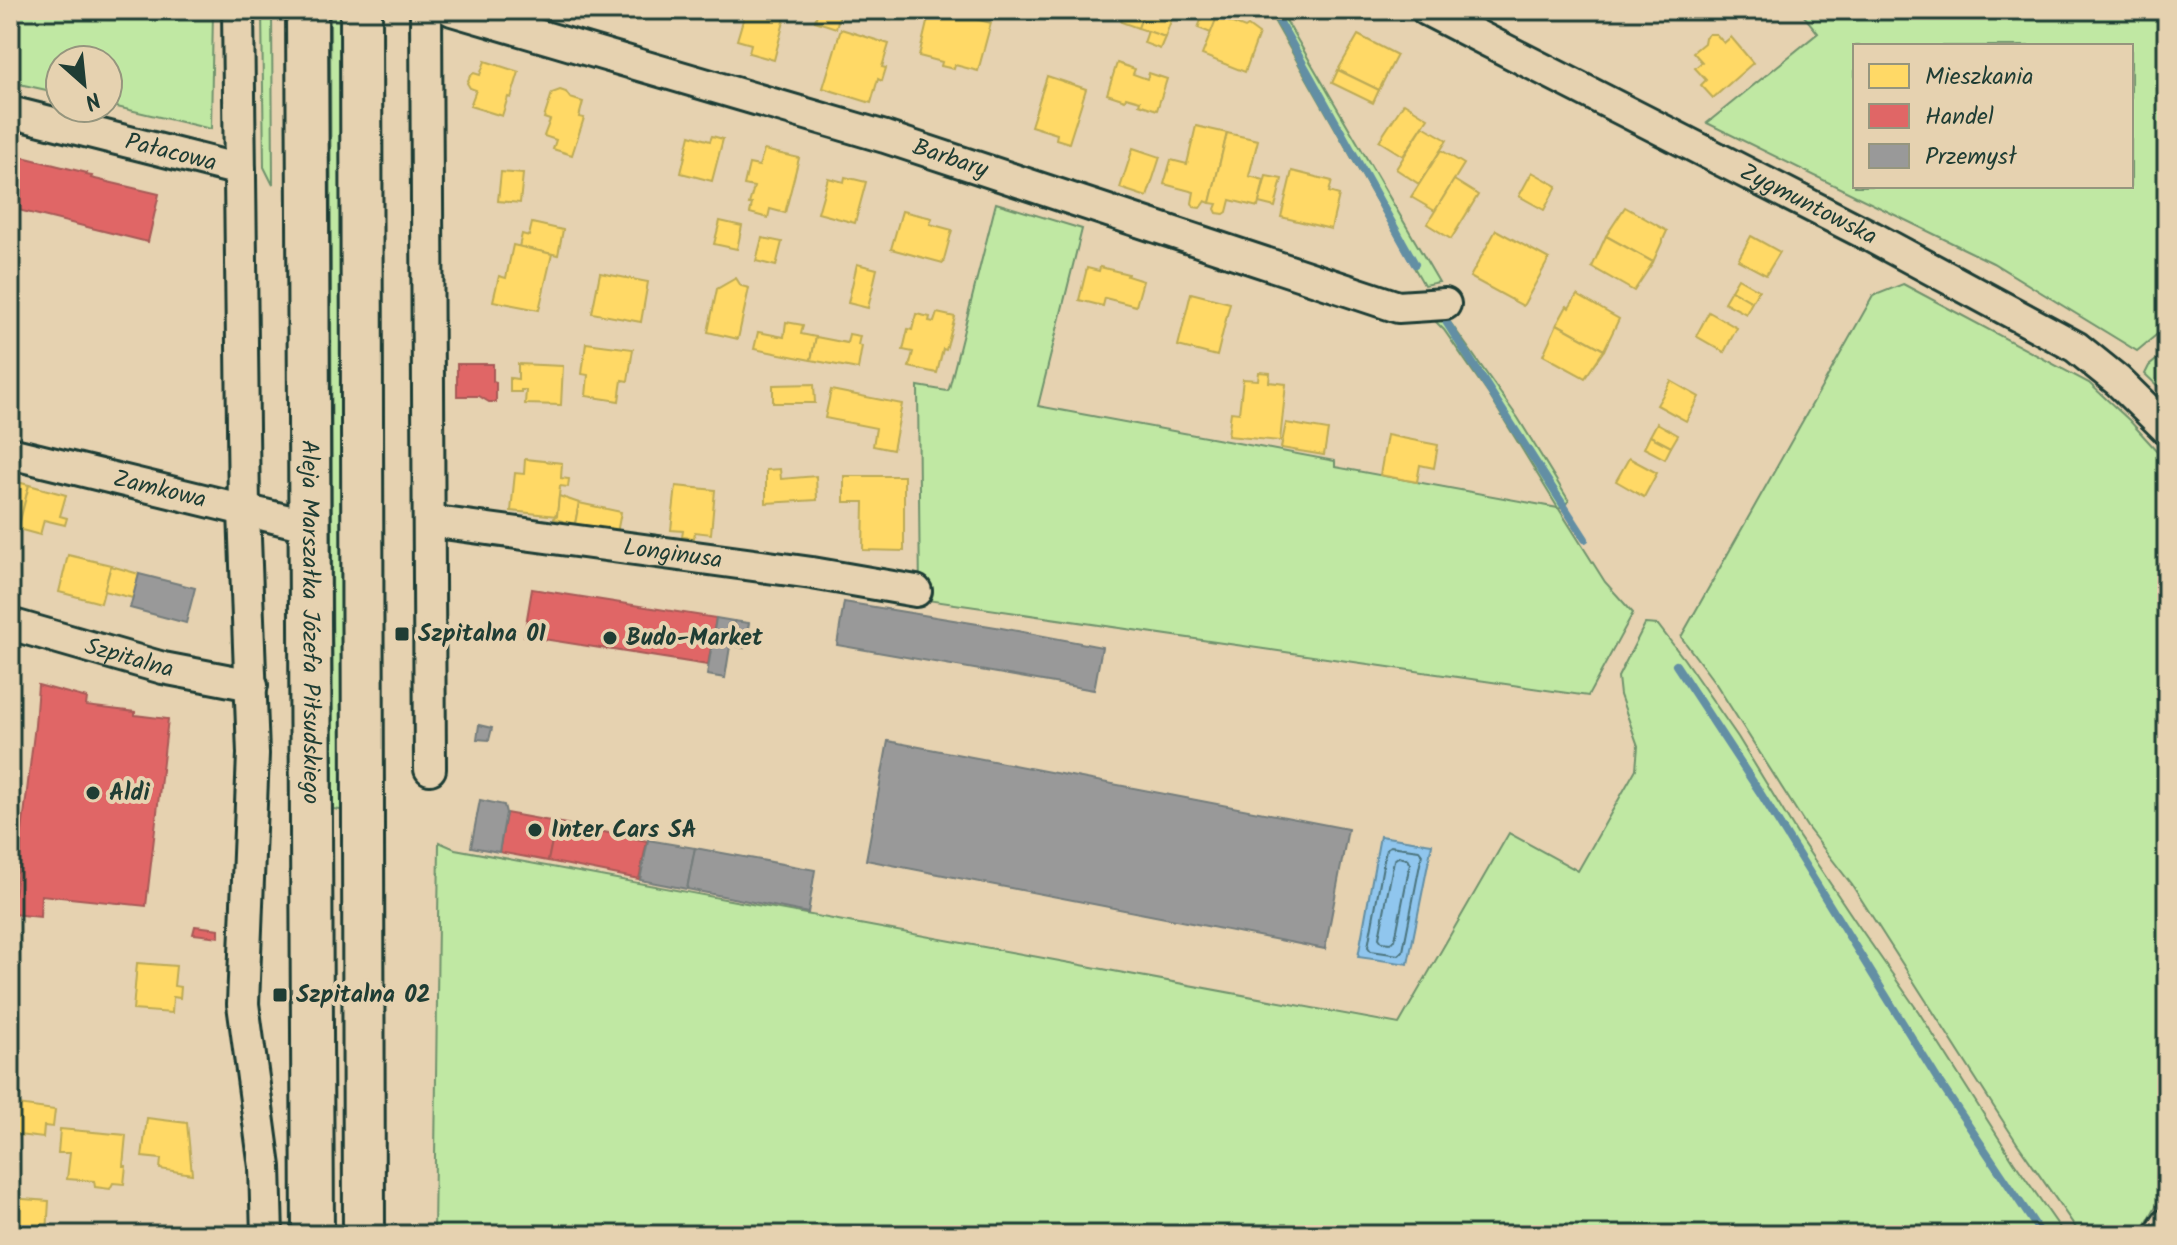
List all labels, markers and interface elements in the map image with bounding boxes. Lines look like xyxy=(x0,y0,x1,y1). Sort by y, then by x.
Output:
north arrow xyxy=(44,44,124,124)
legend xyxy=(1853,44,2133,188)
text: Mieszkania xyxy=(1925,58,2034,97)
text: N xyxy=(78,81,106,118)
text: Handel xyxy=(1925,98,1994,137)
street label: Pałacowa xyxy=(121,122,221,183)
street label: Barbary xyxy=(907,128,994,190)
text: Przemysł xyxy=(1925,138,2018,177)
street label: Zygmuntowska xyxy=(1733,153,1884,256)
street label: Aleja Marszałka Józefa Piłsudskiego xyxy=(290,440,330,804)
street label: Zamkowa xyxy=(109,459,210,520)
street label: Longinusa xyxy=(621,528,725,580)
place label: Szpitalna 01 xyxy=(418,615,546,654)
place label: Budo-Market xyxy=(626,619,764,658)
marker: Szpitalna 01 xyxy=(393,625,411,643)
street label: Szpitalna xyxy=(80,627,177,689)
marker: Budo-Market xyxy=(601,629,619,647)
place label: Aldi xyxy=(109,774,150,813)
marker: Aldi xyxy=(84,784,102,802)
place label: Inter Cars SA xyxy=(551,811,697,850)
marker: Inter Cars SA xyxy=(526,821,544,839)
place label: Szpitalna 02 xyxy=(296,976,430,1015)
marker: Szpitalna 02 xyxy=(271,986,289,1004)

